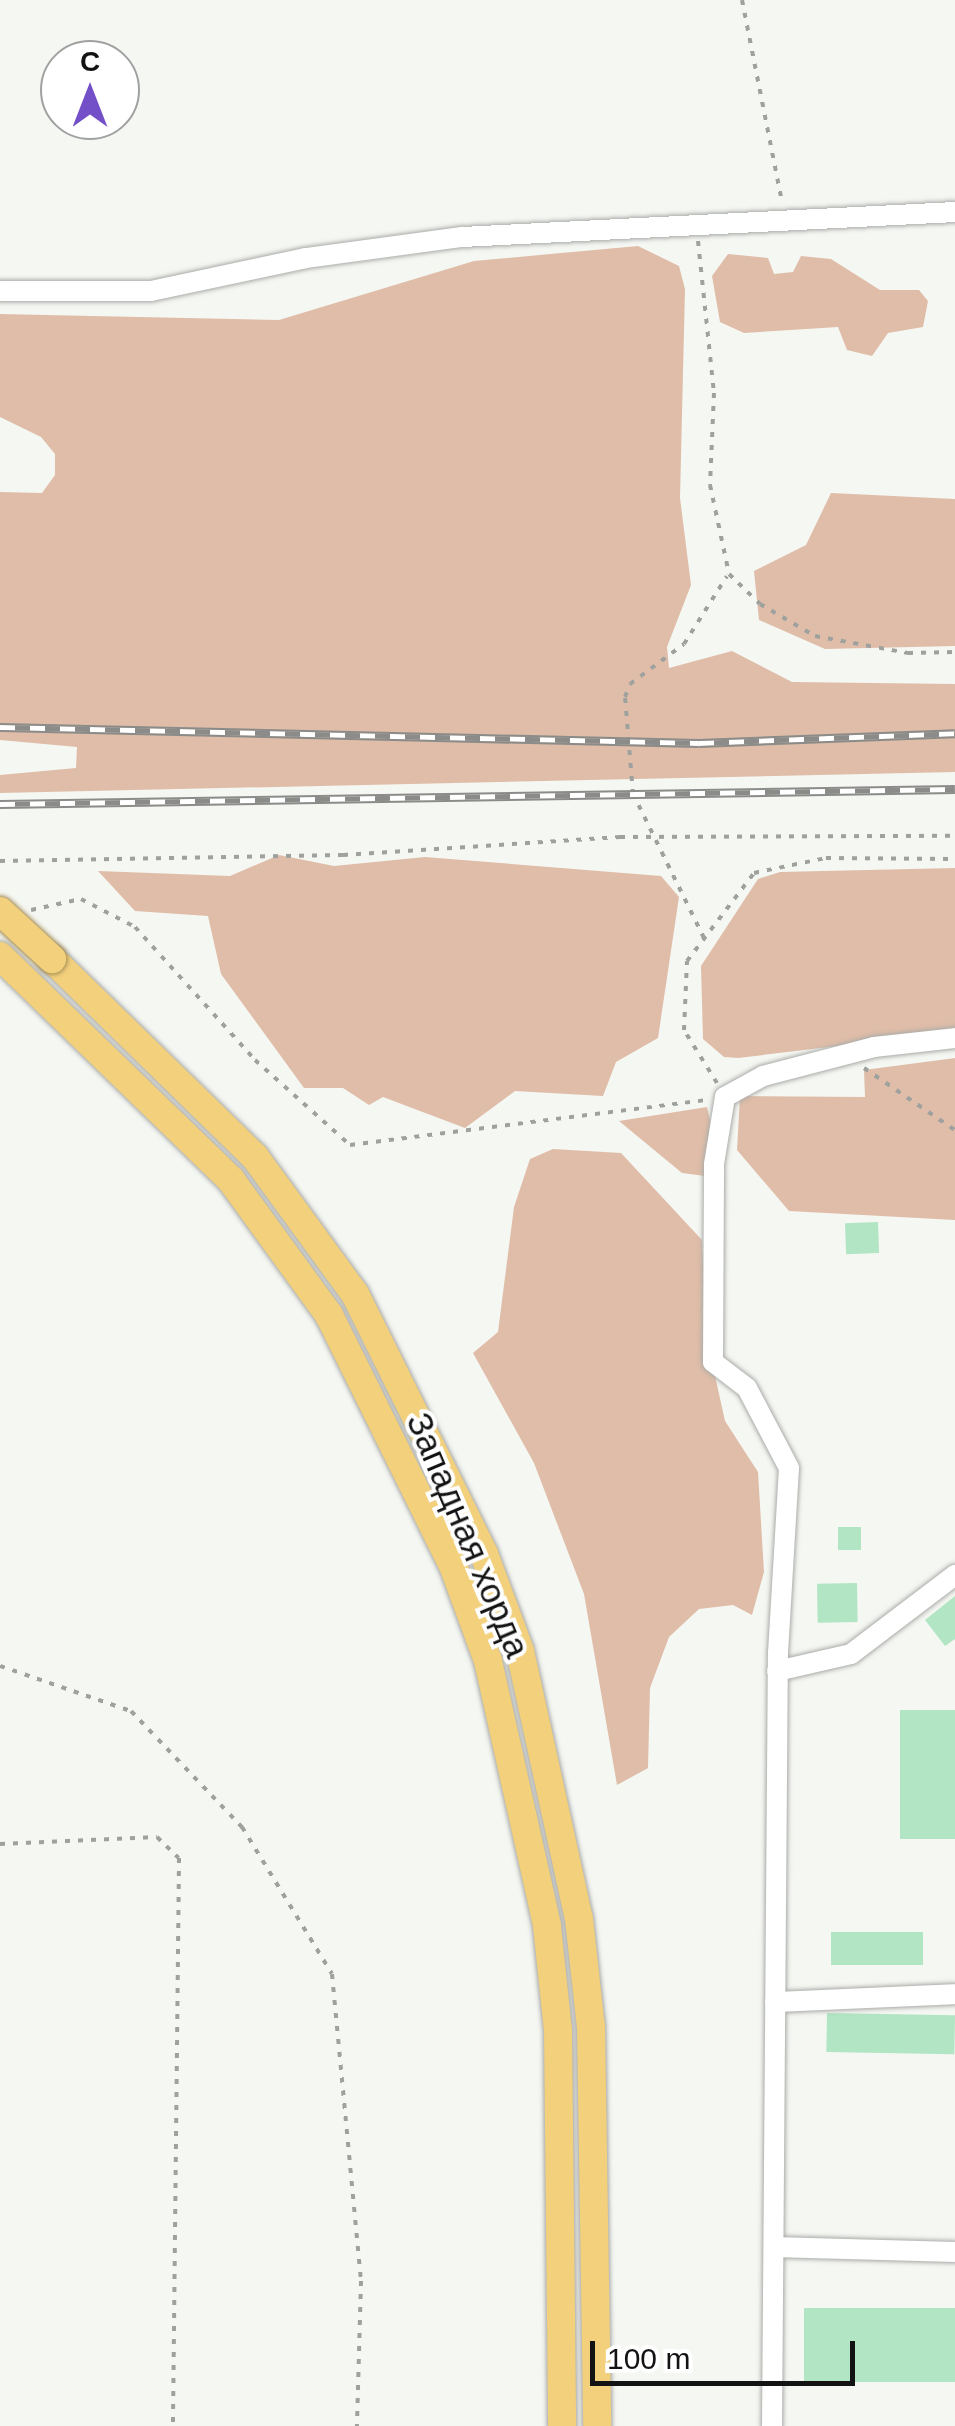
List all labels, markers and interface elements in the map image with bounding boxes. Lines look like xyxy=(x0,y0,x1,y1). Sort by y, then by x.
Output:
north arrow xyxy=(40,40,140,140)
text: С xyxy=(80,46,100,77)
street label: Западная хорда xyxy=(397,1406,539,1664)
scale bar xyxy=(595,2321,860,2383)
text: 100 m xyxy=(607,2342,690,2375)

